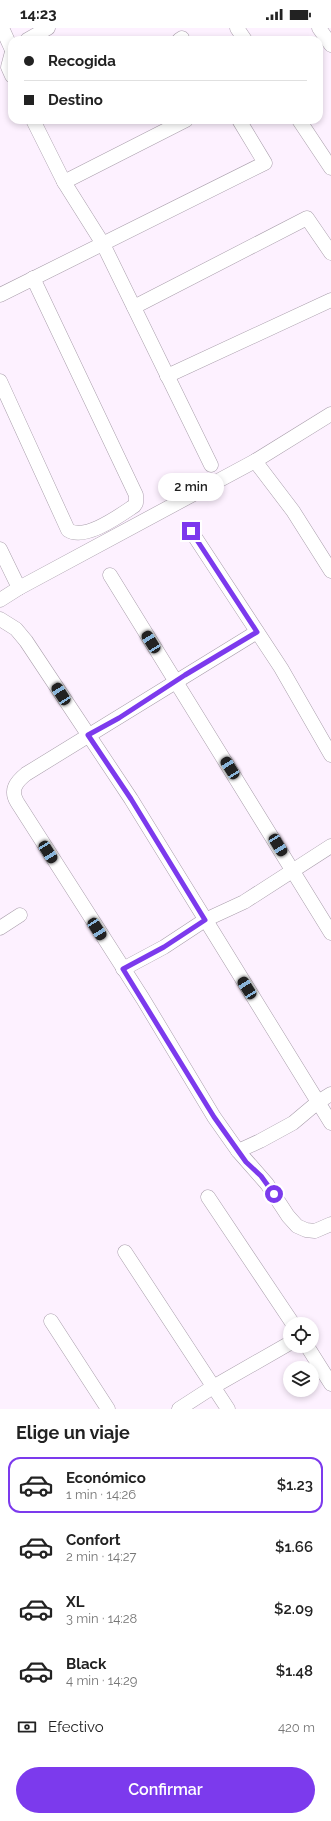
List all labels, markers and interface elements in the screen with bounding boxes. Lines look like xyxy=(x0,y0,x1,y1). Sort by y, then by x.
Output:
text: 14:23 xyxy=(20,5,57,23)
text: Recogida xyxy=(48,52,116,70)
text: Destino xyxy=(48,91,103,109)
callout: 2 min xyxy=(158,473,224,501)
text: 2 min xyxy=(174,479,208,494)
route end xyxy=(182,522,200,540)
car xyxy=(140,629,162,655)
car xyxy=(49,681,73,707)
car xyxy=(219,755,241,781)
car xyxy=(267,832,289,858)
car xyxy=(37,839,59,865)
car xyxy=(85,916,109,942)
car xyxy=(236,975,258,1001)
route start xyxy=(265,1185,283,1203)
map controls xyxy=(283,1317,319,1397)
button: locate xyxy=(283,1317,319,1353)
button: layers xyxy=(283,1361,319,1397)
text: Elige un viaje xyxy=(16,1422,130,1443)
icon: car xyxy=(18,1467,54,1503)
text: Económico xyxy=(66,1469,146,1487)
text: $1.23 xyxy=(277,1476,313,1494)
text: 1 min · 14:26 xyxy=(66,1487,136,1502)
icon: car xyxy=(18,1529,54,1565)
text: Confort xyxy=(66,1531,120,1549)
text: $1.66 xyxy=(275,1538,313,1556)
text: 2 min · 14:27 xyxy=(66,1549,136,1564)
icon: car xyxy=(18,1591,54,1627)
text: XL xyxy=(66,1593,84,1611)
text: $2.09 xyxy=(274,1600,313,1618)
text: 3 min · 14:28 xyxy=(66,1611,137,1626)
icon: car xyxy=(18,1653,54,1689)
text: Black xyxy=(66,1655,106,1673)
text: $1.48 xyxy=(276,1662,313,1680)
text: 4 min · 14:29 xyxy=(66,1673,137,1688)
icon: cash xyxy=(16,1716,38,1738)
text: Efectivo xyxy=(48,1718,104,1736)
text: 420 m xyxy=(278,1720,315,1735)
button: Confirmar xyxy=(16,1767,315,1813)

